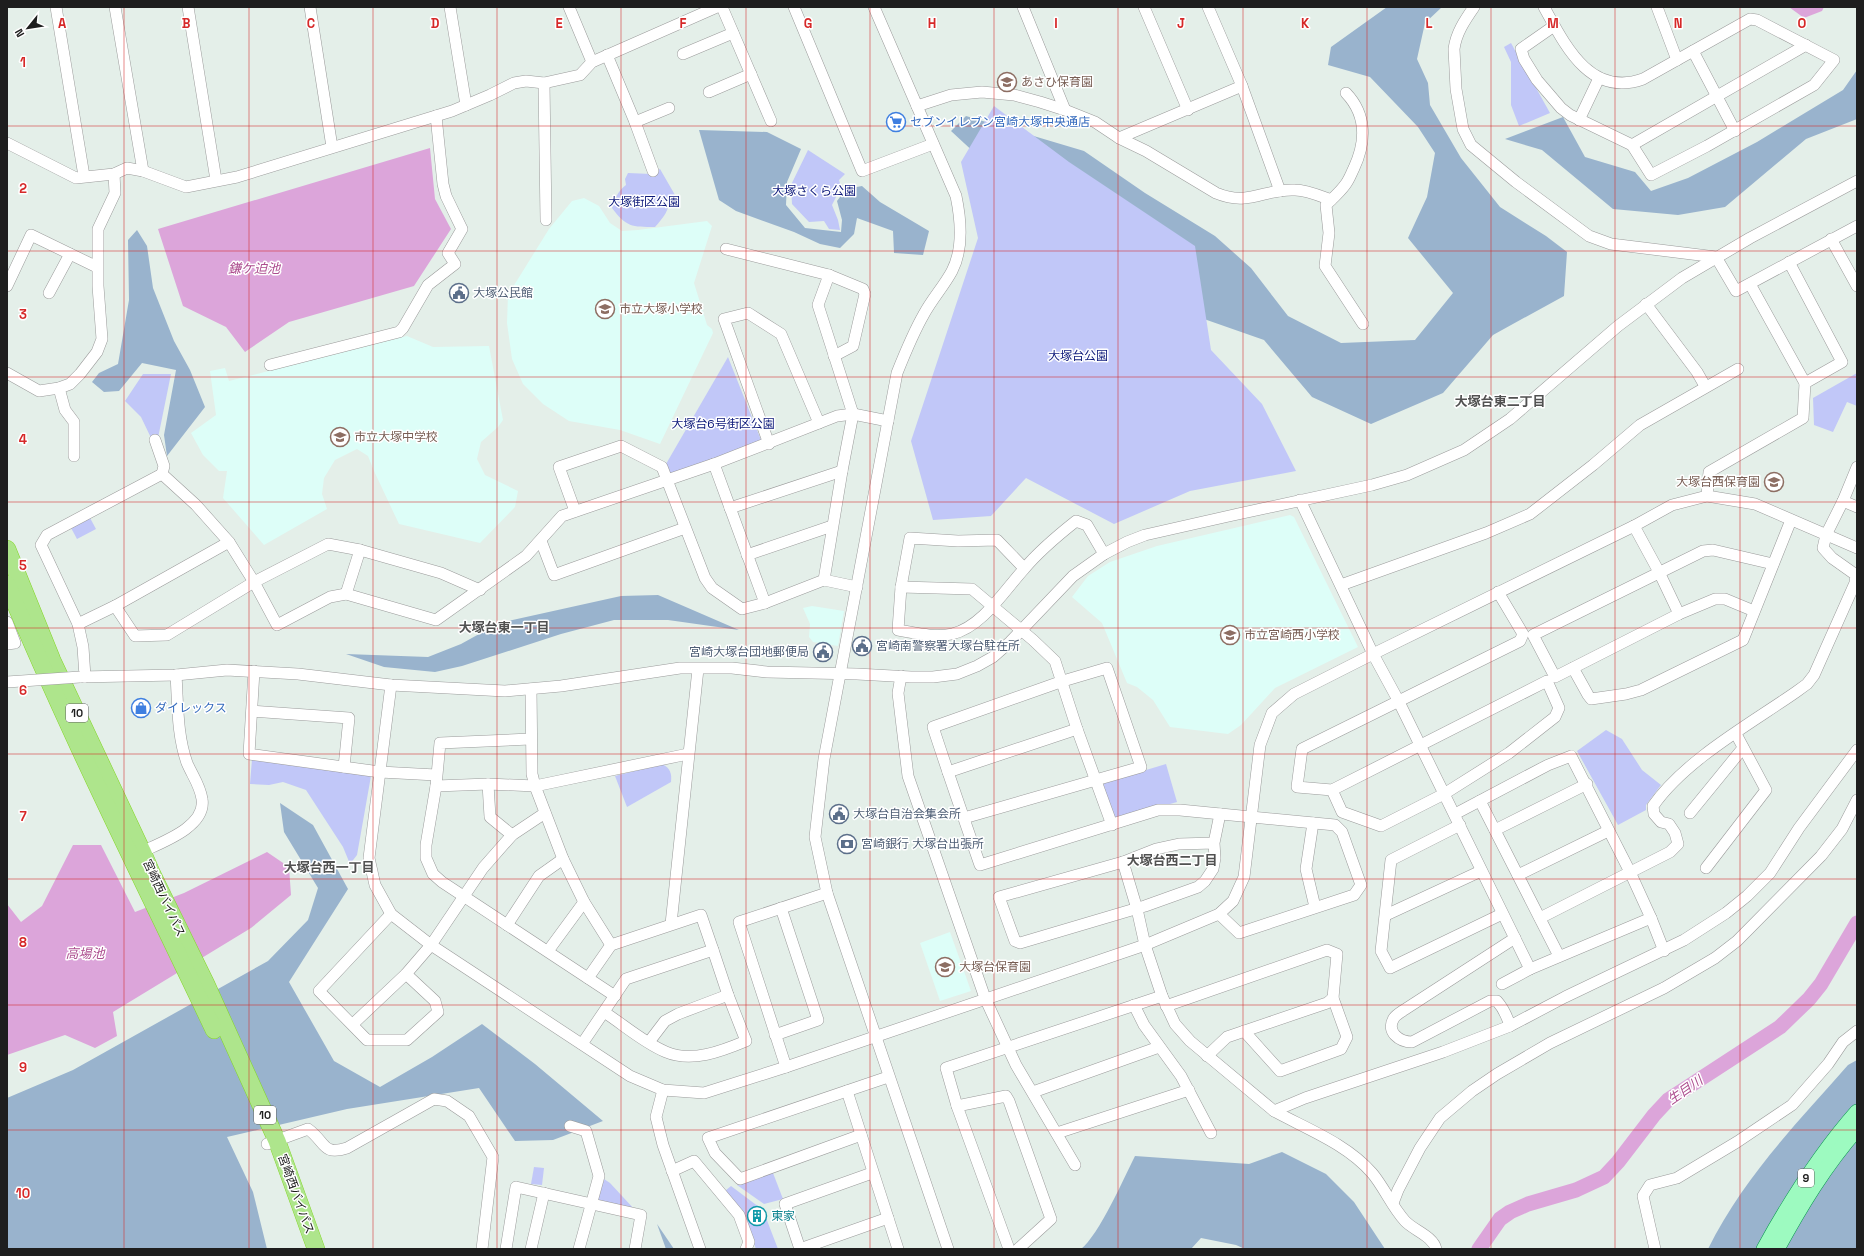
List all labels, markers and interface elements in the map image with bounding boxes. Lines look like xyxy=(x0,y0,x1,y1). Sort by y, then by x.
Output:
north arrow xyxy=(8,8,48,48)
text: A xyxy=(58,15,67,32)
text: B xyxy=(182,15,191,32)
text: C xyxy=(307,15,315,32)
text: D xyxy=(431,15,440,32)
text: E xyxy=(555,15,563,32)
text: F xyxy=(680,15,687,32)
text: G xyxy=(804,15,812,32)
text: H xyxy=(928,15,936,32)
text: I xyxy=(1054,15,1058,32)
text: J xyxy=(1177,15,1185,32)
text: K xyxy=(1301,15,1310,32)
text: L xyxy=(1425,15,1433,32)
text: M xyxy=(1547,15,1559,32)
text: N xyxy=(1674,15,1682,32)
text: O xyxy=(1798,15,1807,32)
text: N xyxy=(11,26,27,40)
text: 1 xyxy=(20,54,26,71)
school or university icon: あさひ保育園 xyxy=(996,71,1018,93)
place label: あさひ保育園 xyxy=(1021,74,1093,90)
supermarket icon: セブンイレブン宮崎大塚中央通店 xyxy=(885,111,907,133)
place label: セブンイレブン宮崎大塚中央通店 xyxy=(910,114,1090,130)
text: 2 xyxy=(19,180,27,197)
park label: 大塚さくら公園 xyxy=(772,183,856,199)
park label: 大塚街区公園 xyxy=(608,194,680,210)
water label: 鎌ケ迫池 xyxy=(228,260,282,277)
public building icon: 大塚公民館 xyxy=(448,282,470,304)
place label: 大塚公民館 xyxy=(473,285,533,301)
school or university icon: 市立大塚小学校 xyxy=(594,298,616,320)
place label: 市立大塚小学校 xyxy=(619,301,703,317)
text: 3 xyxy=(19,306,27,323)
park label: 大塚台公園 xyxy=(1048,348,1108,364)
district label: 大塚台東二丁目 xyxy=(1454,393,1546,410)
park label: 大塚台6号街区公園 xyxy=(671,416,775,432)
school or university icon: 市立大塚中学校 xyxy=(329,426,351,448)
place label: 市立大塚中学校 xyxy=(354,429,438,445)
text: 4 xyxy=(19,431,27,448)
school or university icon: 大塚台西保育園 xyxy=(1763,471,1785,493)
place label: 大塚台西保育園 xyxy=(1676,474,1760,490)
text: 5 xyxy=(19,557,27,574)
district label: 大塚台東一丁目 xyxy=(458,619,550,636)
school or university icon: 市立宮崎西小学校 xyxy=(1219,624,1241,646)
place label: 市立宮崎西小学校 xyxy=(1244,627,1340,643)
public building icon: 宮崎南警察署大塚台駐在所 xyxy=(851,635,873,657)
place label: 宮崎南警察署大塚台駐在所 xyxy=(876,638,1020,654)
public building icon: 宮崎大塚台団地郵便局 xyxy=(812,641,834,663)
place label: 宮崎大塚台団地郵便局 xyxy=(689,644,809,660)
text: 6 xyxy=(19,682,27,699)
shop icon: ダイレックス xyxy=(130,697,152,719)
place label: ダイレックス xyxy=(155,700,227,716)
road number: 10 xyxy=(66,704,88,722)
public building icon: 大塚台自治会集会所 xyxy=(828,803,850,825)
place label: 大塚台自治会集会所 xyxy=(853,806,961,822)
text: 7 xyxy=(19,808,27,825)
bank icon: 宮崎銀行 大塚台出張所 xyxy=(836,833,858,855)
place label: 宮崎銀行 大塚台出張所 xyxy=(861,836,984,852)
district label: 大塚台西二丁目 xyxy=(1126,852,1218,869)
street label: 宮崎西バイパス xyxy=(139,857,189,939)
district label: 大塚台西一丁目 xyxy=(283,859,375,876)
text: 8 xyxy=(19,934,27,951)
water label: 高場池 xyxy=(65,945,106,962)
school or university icon: 大塚台保育園 xyxy=(934,956,956,978)
place label: 大塚台保育園 xyxy=(959,959,1031,975)
text: 9 xyxy=(19,1059,27,1076)
water label: 生目川 xyxy=(1664,1071,1707,1108)
road number: 10 xyxy=(254,1106,276,1124)
street label: 宮崎西バイパス xyxy=(274,1152,318,1236)
road number: 9 xyxy=(1798,1169,1814,1187)
text: 10 xyxy=(16,1185,30,1202)
building icon: 東家 xyxy=(746,1205,768,1227)
place label: 東家 xyxy=(771,1208,795,1224)

